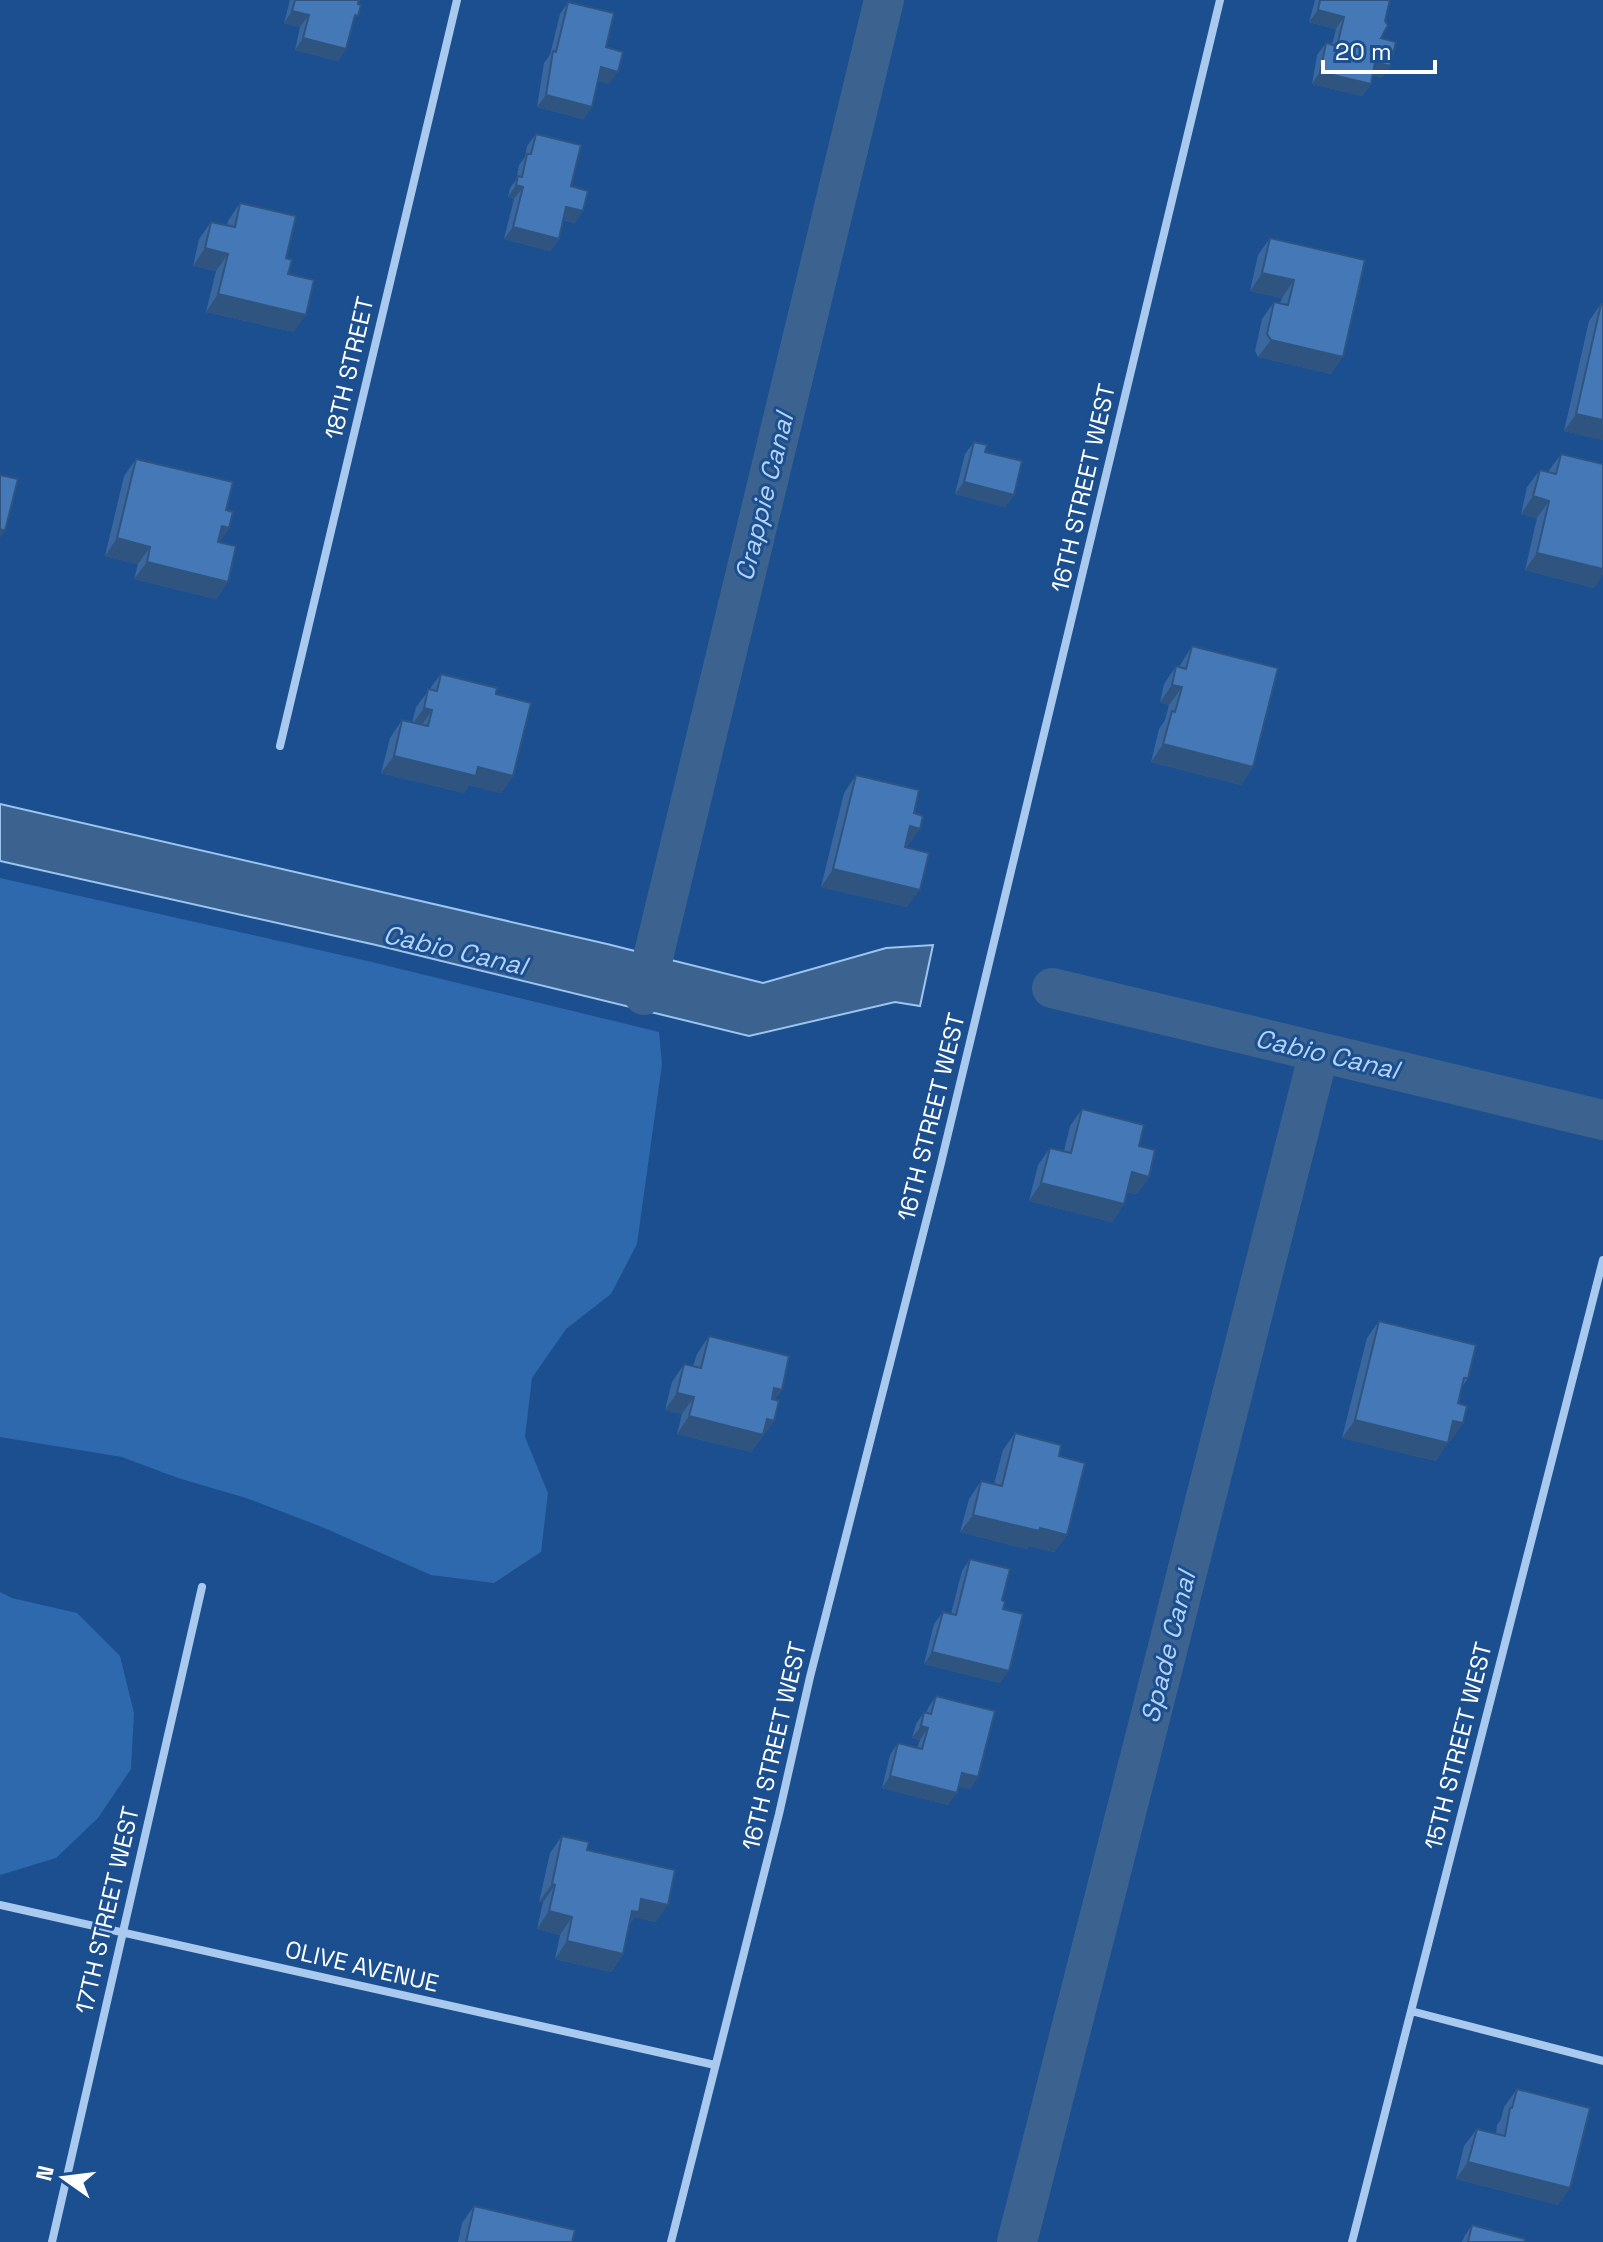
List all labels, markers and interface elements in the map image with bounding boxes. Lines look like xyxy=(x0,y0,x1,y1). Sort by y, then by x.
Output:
scale bar xyxy=(1323,24,1435,74)
text: 20 m xyxy=(1335,36,1392,67)
street label: 18TH STREET xyxy=(318,294,380,442)
street label: 16TH STREET WEST xyxy=(1044,381,1122,595)
water label: Crappie Canal xyxy=(727,407,802,584)
water label: Cabio Canal xyxy=(380,917,533,984)
street label: 16TH STREET WEST xyxy=(890,1010,972,1224)
water label: Cabio Canal xyxy=(1252,1021,1405,1088)
water label: Spade Canal xyxy=(1133,1565,1204,1726)
street label: 16TH STREET WEST xyxy=(735,1639,813,1853)
street label: 15TH STREET WEST xyxy=(1417,1639,1499,1853)
street label: 17TH STREET WEST xyxy=(68,1803,146,2017)
street label: OLIVE AVENUE xyxy=(282,1933,442,1999)
north arrow xyxy=(24,2138,104,2218)
text: N xyxy=(29,2163,60,2184)

